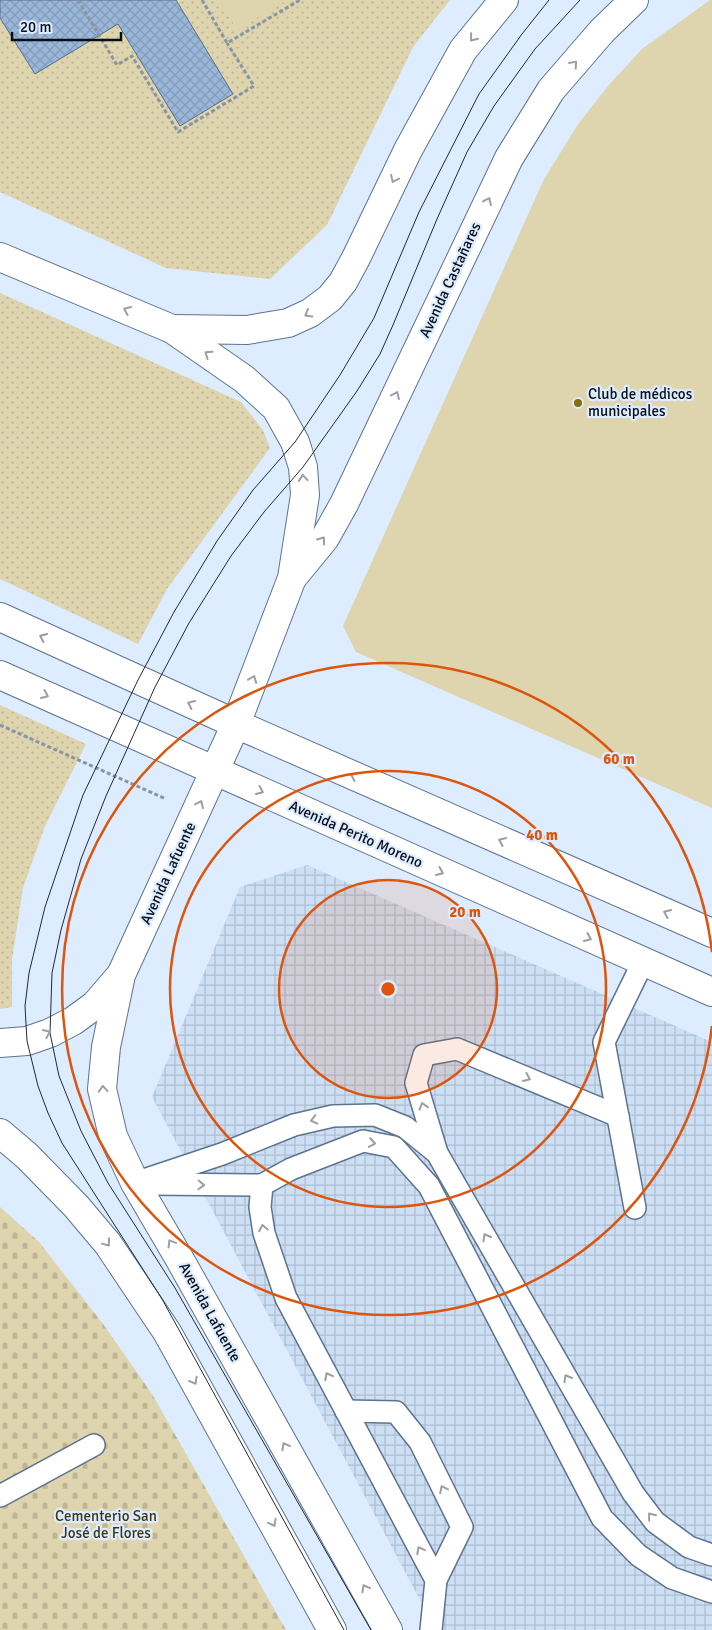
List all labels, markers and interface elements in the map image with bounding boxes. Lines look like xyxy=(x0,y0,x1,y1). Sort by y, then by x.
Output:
scale bar xyxy=(12,10,121,42)
text: 20 m xyxy=(20,18,51,36)
one-way arrow xyxy=(471,32,479,41)
one-way arrow xyxy=(568,61,576,70)
one-way arrow xyxy=(389,174,400,183)
one-way arrow xyxy=(482,197,492,206)
street label: Avenida Castañares xyxy=(415,219,485,341)
one-way arrow xyxy=(123,305,132,316)
one-way arrow xyxy=(304,307,313,317)
one-way arrow xyxy=(205,351,214,360)
place label: Club de médicos municipales xyxy=(588,385,693,420)
one-way arrow xyxy=(389,391,400,400)
marker: Club de médicos municipales xyxy=(572,397,584,409)
one-way arrow xyxy=(298,474,309,482)
one-way arrow xyxy=(317,537,325,546)
one-way arrow xyxy=(39,633,48,643)
one-way arrow xyxy=(247,675,257,684)
one-way arrow xyxy=(39,689,48,699)
one-way arrow xyxy=(188,700,197,710)
text: 60 m xyxy=(603,750,635,768)
one-way arrow xyxy=(350,771,359,782)
one-way arrow xyxy=(255,785,264,795)
street label: Avenida Perito Moreno xyxy=(286,796,426,872)
one-way arrow xyxy=(194,800,205,809)
street label: Avenida Lafuente xyxy=(136,819,200,927)
text: 40 m xyxy=(526,826,558,844)
one-way arrow xyxy=(498,837,507,848)
one-way arrow xyxy=(435,865,444,876)
text: 20 m xyxy=(449,903,481,921)
one-way arrow xyxy=(663,909,672,920)
one-way arrow xyxy=(583,931,592,942)
centre of rings xyxy=(379,980,397,998)
one-way arrow xyxy=(42,1029,51,1040)
one-way arrow xyxy=(522,1072,530,1082)
one-way arrow xyxy=(98,1084,109,1092)
one-way arrow xyxy=(418,1102,428,1111)
one-way arrow xyxy=(309,1114,318,1125)
one-way arrow xyxy=(368,1137,376,1147)
one-way arrow xyxy=(197,1180,205,1191)
one-way arrow xyxy=(259,1223,269,1232)
one-way arrow xyxy=(482,1233,492,1242)
one-way arrow xyxy=(102,1238,111,1247)
one-way arrow xyxy=(167,1240,177,1249)
street label: Avenida Lafuente xyxy=(175,1259,245,1365)
one-way arrow xyxy=(324,1372,334,1381)
one-way arrow xyxy=(563,1374,573,1383)
one-way arrow xyxy=(188,1375,198,1384)
one-way arrow xyxy=(281,1442,291,1451)
one-way arrow xyxy=(439,1485,450,1494)
park label: Cementerio San José de Flores xyxy=(55,1507,157,1542)
one-way arrow xyxy=(648,1513,657,1522)
one-way arrow xyxy=(267,1517,277,1526)
one-way arrow xyxy=(416,1547,426,1556)
one-way arrow xyxy=(361,1584,371,1593)

